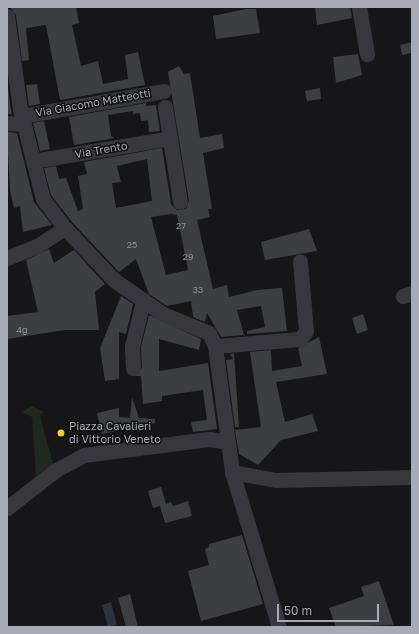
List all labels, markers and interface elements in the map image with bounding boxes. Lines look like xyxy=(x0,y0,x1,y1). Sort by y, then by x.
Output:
street label: Via Giacomo Matteotti xyxy=(34,86,152,120)
street label: Via Trento xyxy=(74,139,128,161)
house number: 27 xyxy=(176,221,186,231)
house number: 25 xyxy=(127,240,137,250)
house number: 29 xyxy=(183,252,193,262)
house number: 33 xyxy=(193,285,203,295)
house number: 4g xyxy=(16,325,28,335)
place label: Piazza Cavalieri di Vittorio Veneto xyxy=(69,420,161,446)
marker: Piazza Cavalieri di Vittorio Veneto xyxy=(56,428,66,438)
scale bar xyxy=(279,596,381,622)
text: 50 m xyxy=(284,603,312,618)

